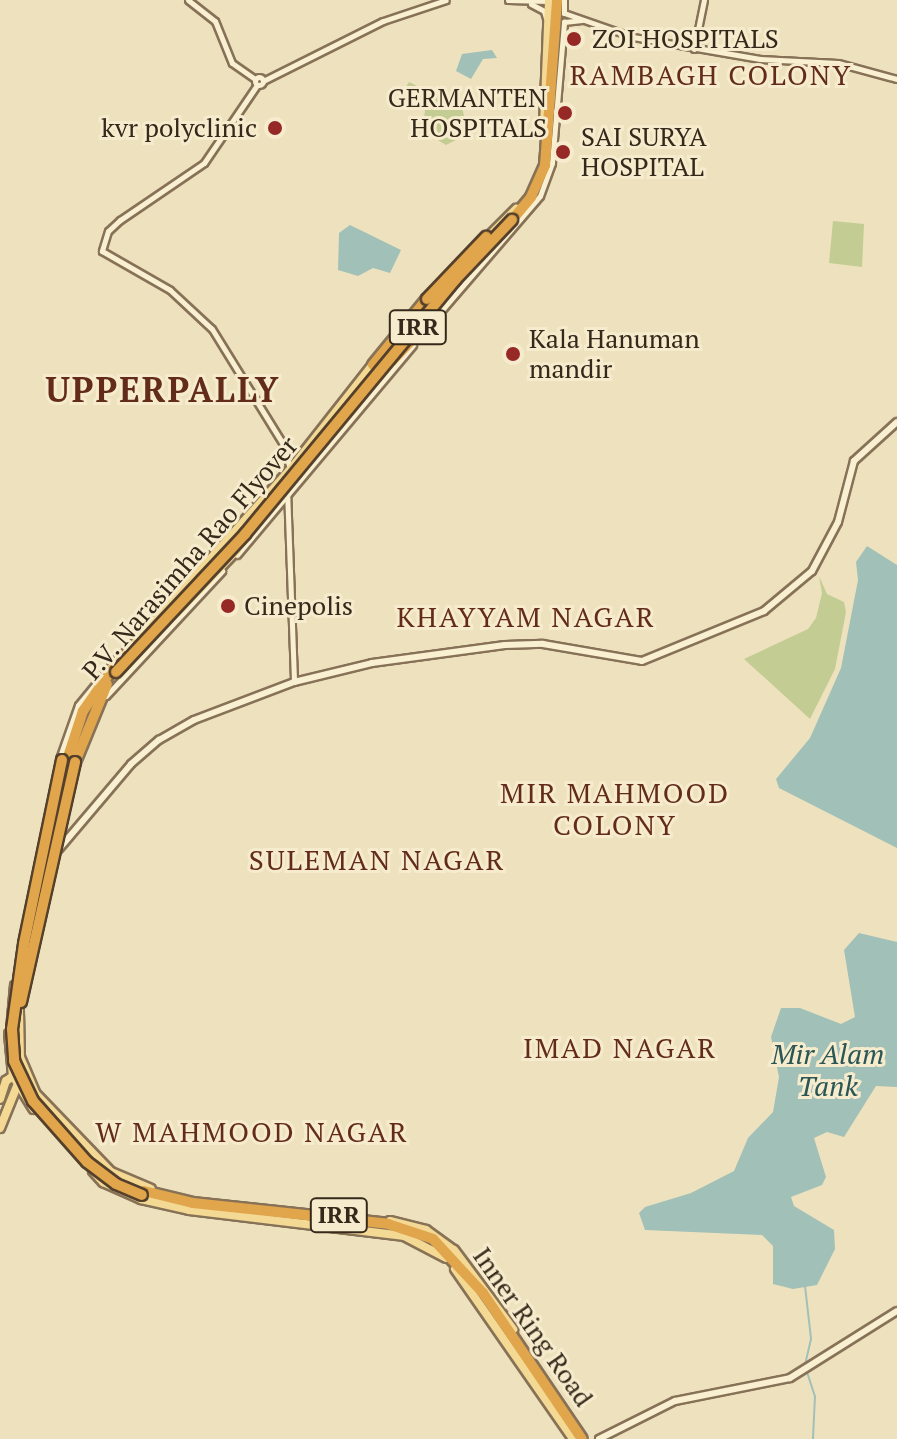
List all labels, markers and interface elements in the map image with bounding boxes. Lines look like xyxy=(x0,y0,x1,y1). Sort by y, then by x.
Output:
place label: ZOI HOSPITALS xyxy=(592,23,779,55)
marker: ZOI HOSPITALS xyxy=(563,28,585,50)
district label: RAMBAGH COLONY xyxy=(570,58,852,92)
place label: GERMANTEN HOSPITALS xyxy=(388,82,547,144)
marker: GERMANTEN HOSPITALS xyxy=(554,102,576,124)
place label: kvr polyclinic xyxy=(101,112,257,144)
marker: kvr polyclinic xyxy=(264,117,286,139)
place label: SAI SURYA HOSPITAL xyxy=(581,121,707,182)
marker: SAI SURYA HOSPITAL xyxy=(552,141,574,163)
road number: IRR xyxy=(388,307,448,347)
place label: Kala Hanuman mandir xyxy=(529,323,700,384)
marker: Kala Hanuman mandir xyxy=(504,345,522,363)
district label: UPPERPALLY xyxy=(45,370,281,410)
street label: P.V. Narasimha Rao Flyover xyxy=(76,430,304,686)
place label: Cinepolis xyxy=(244,590,353,622)
marker: Cinepolis xyxy=(219,597,237,615)
district label: KHAYYAM NAGAR xyxy=(396,600,656,634)
district label: MIR MAHMOOD COLONY xyxy=(500,776,730,842)
district label: SULEMAN NAGAR xyxy=(249,843,505,877)
district label: IMAD NAGAR xyxy=(523,1031,717,1065)
water label: Mir Alam Tank xyxy=(771,1037,885,1103)
district label: W MAHMOOD NAGAR xyxy=(95,1115,409,1149)
road number: IRR xyxy=(309,1195,369,1235)
street label: Inner Ring Road xyxy=(467,1241,599,1413)

